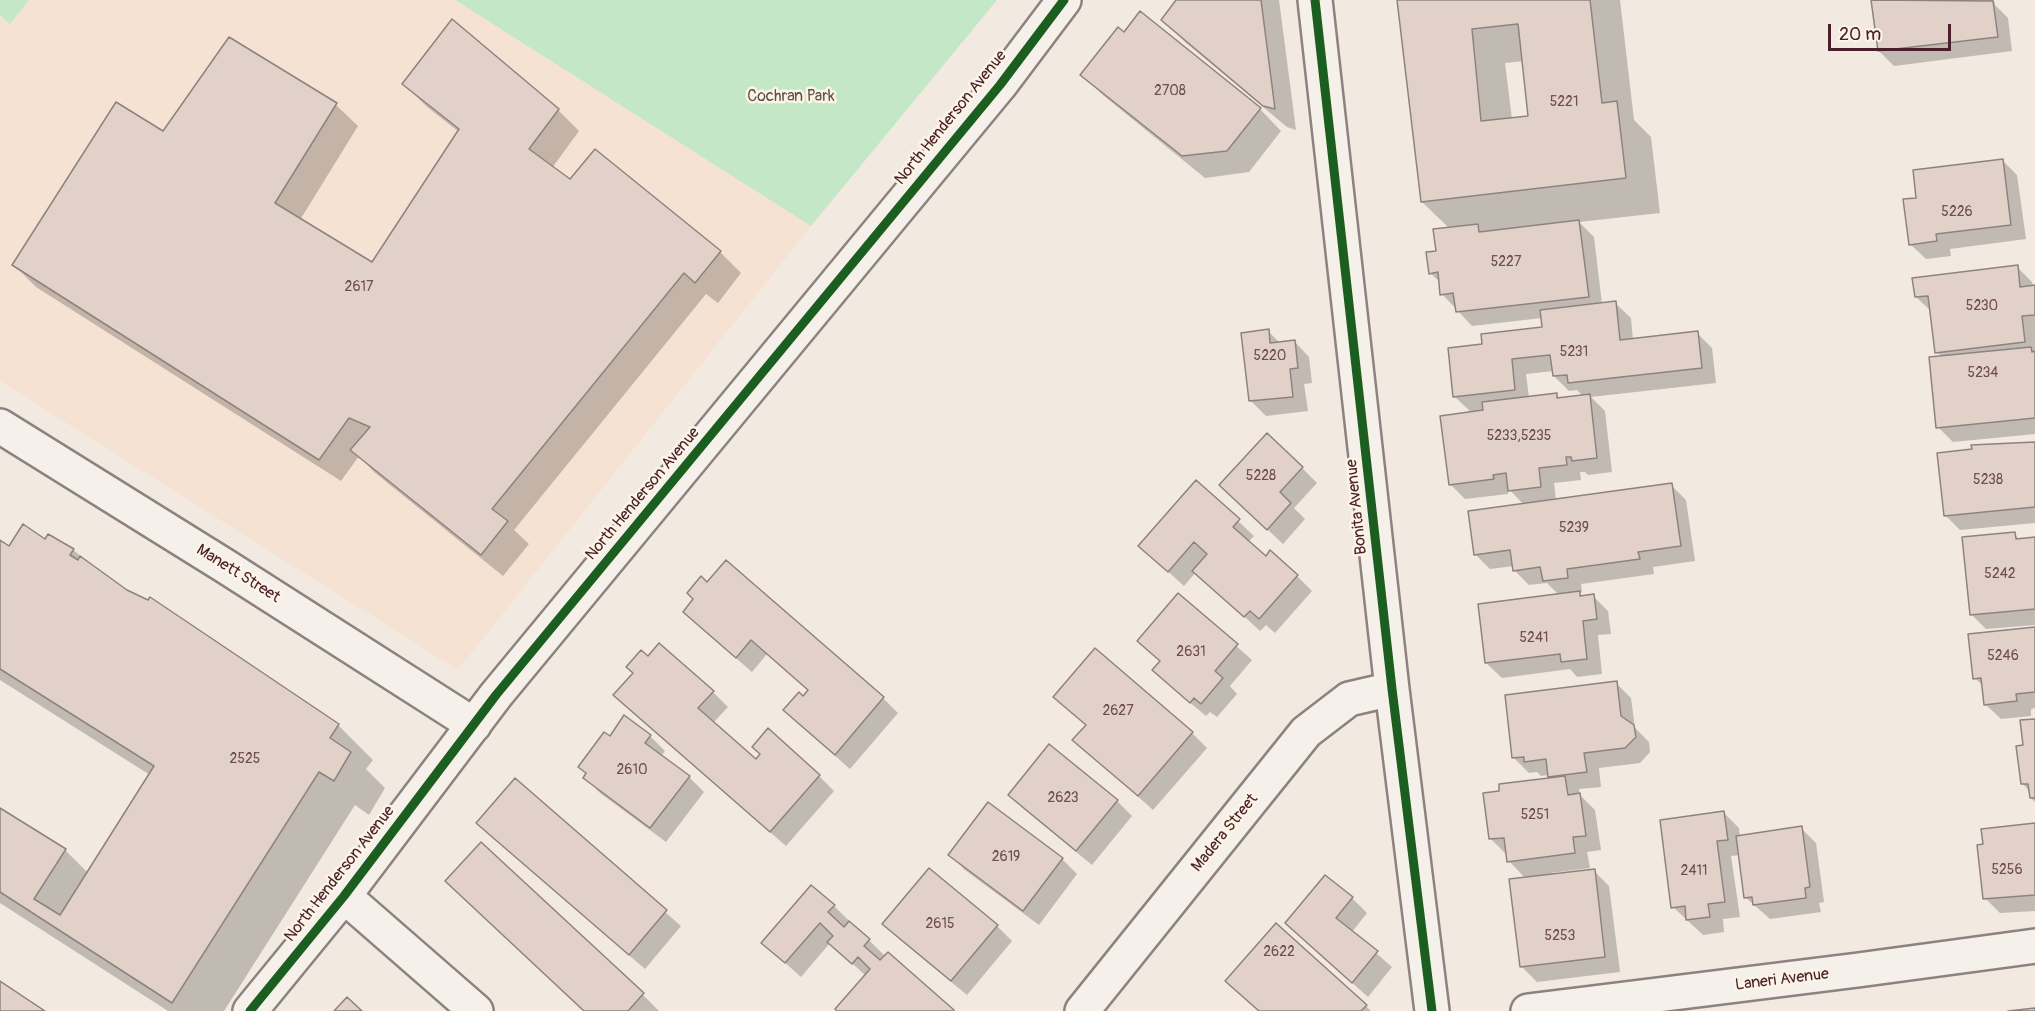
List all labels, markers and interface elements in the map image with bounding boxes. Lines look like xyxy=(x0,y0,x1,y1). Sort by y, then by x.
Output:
scale bar xyxy=(1831,12,1954,50)
text: 20 m xyxy=(1839,23,1881,46)
street label: North Henderson Avenue xyxy=(891,47,1011,189)
house number: 2708 xyxy=(1154,83,1186,99)
park label: Cochran Park xyxy=(747,87,835,107)
house number: 5221 xyxy=(1550,94,1578,110)
house number: 5226 xyxy=(1941,204,1973,220)
house number: 5227 xyxy=(1491,254,1521,270)
house number: 2617 xyxy=(345,279,373,295)
house number: 5230 xyxy=(1966,298,1998,314)
house number: 5231 xyxy=(1560,344,1588,360)
house number: 5220 xyxy=(1254,348,1286,364)
house number: 5234 xyxy=(1968,365,1998,381)
street label: North Henderson Avenue xyxy=(582,424,704,564)
house number: 5233,5235 xyxy=(1487,428,1551,444)
street label: Bonita Avenue xyxy=(1342,458,1372,556)
house number: 5228 xyxy=(1246,468,1276,484)
house number: 5238 xyxy=(1973,472,2003,488)
house number: 5239 xyxy=(1559,520,1589,536)
street label: Manett Street xyxy=(193,541,283,607)
house number: 5242 xyxy=(1984,566,2016,582)
house number: 5241 xyxy=(1519,630,1549,646)
house number: 2631 xyxy=(1176,644,1206,660)
house number: 5246 xyxy=(1987,648,2019,664)
house number: 2627 xyxy=(1102,703,1134,719)
house number: 2525 xyxy=(230,751,260,767)
house number: 2610 xyxy=(616,762,648,778)
house number: 2623 xyxy=(1047,790,1079,806)
street label: Madera Street xyxy=(1188,790,1262,876)
street label: North Henderson Avenue xyxy=(281,802,399,946)
house number: 5251 xyxy=(1521,807,1549,823)
house number: 2619 xyxy=(992,849,1020,865)
house number: 5256 xyxy=(1991,862,2023,878)
house number: 2411 xyxy=(1681,863,1707,879)
house number: 2615 xyxy=(925,916,955,932)
house number: 5253 xyxy=(1545,928,1575,944)
house number: 2622 xyxy=(1263,944,1295,960)
street label: Laneri Avenue xyxy=(1734,965,1830,995)

